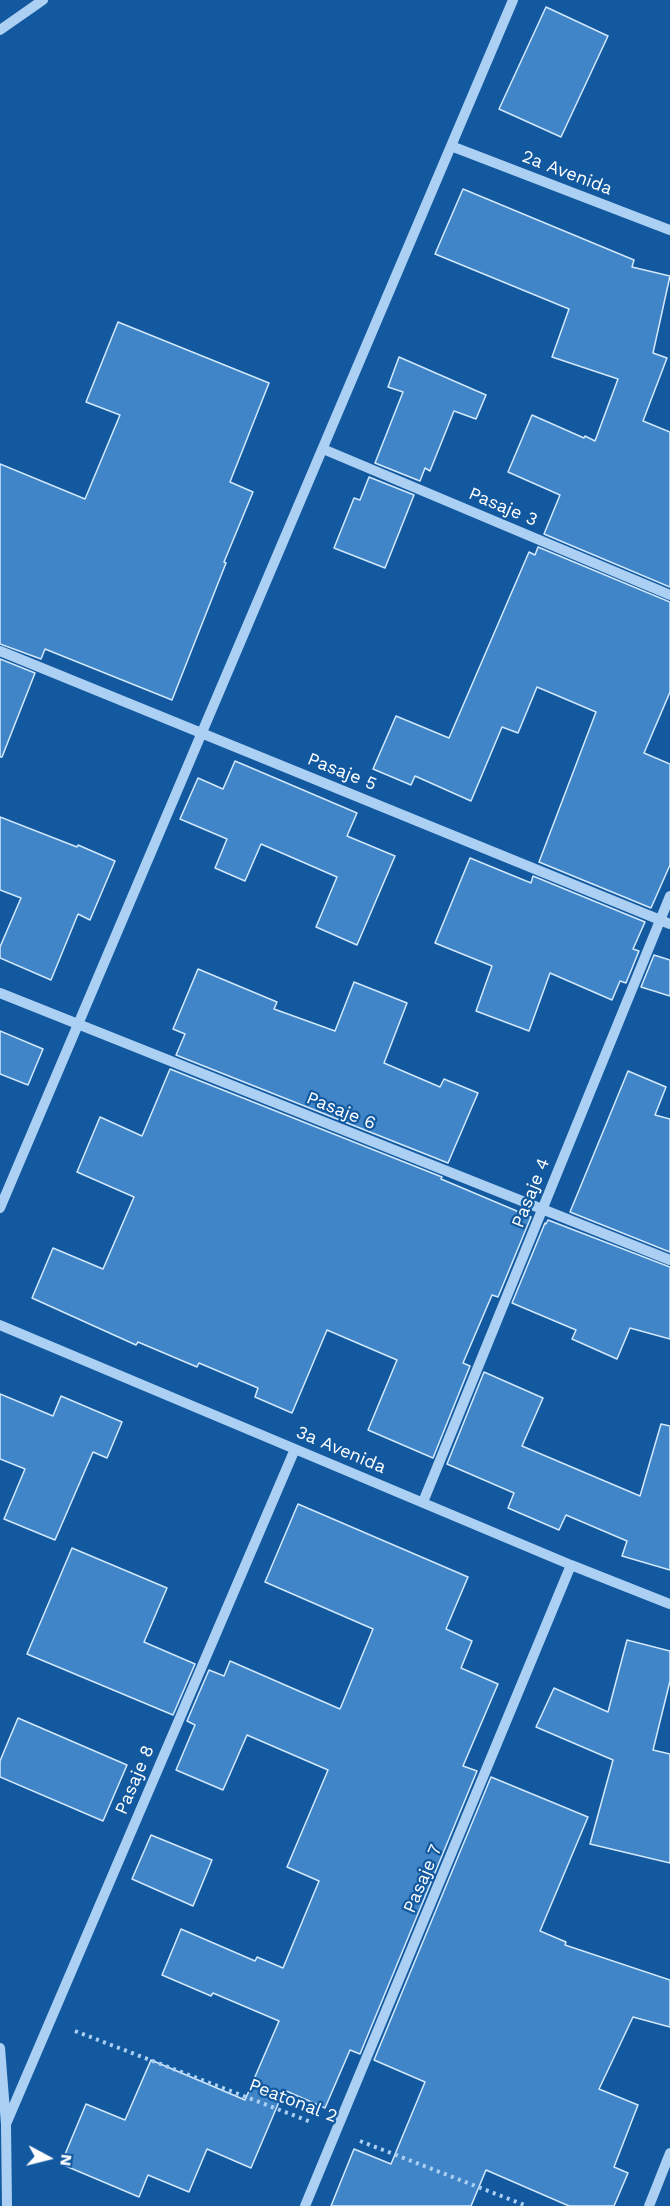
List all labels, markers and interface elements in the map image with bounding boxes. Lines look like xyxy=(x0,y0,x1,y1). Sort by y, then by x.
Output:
street label: 2a Avenida xyxy=(519,146,615,200)
street label: Pasaje 3 xyxy=(465,483,541,531)
street label: Pasaje 5 xyxy=(304,748,380,796)
street label: Pasaje 6 xyxy=(303,1087,379,1135)
street label: Pasaje 4 xyxy=(507,1155,555,1231)
street label: 3a Avenida xyxy=(293,1421,389,1479)
street label: Pasaje 8 xyxy=(111,1742,159,1818)
street label: Pasaje 7 xyxy=(399,1842,447,1916)
street label: Peatonal 2 xyxy=(246,2074,340,2128)
north arrow xyxy=(18,2128,78,2188)
text: N xyxy=(56,2153,77,2167)

